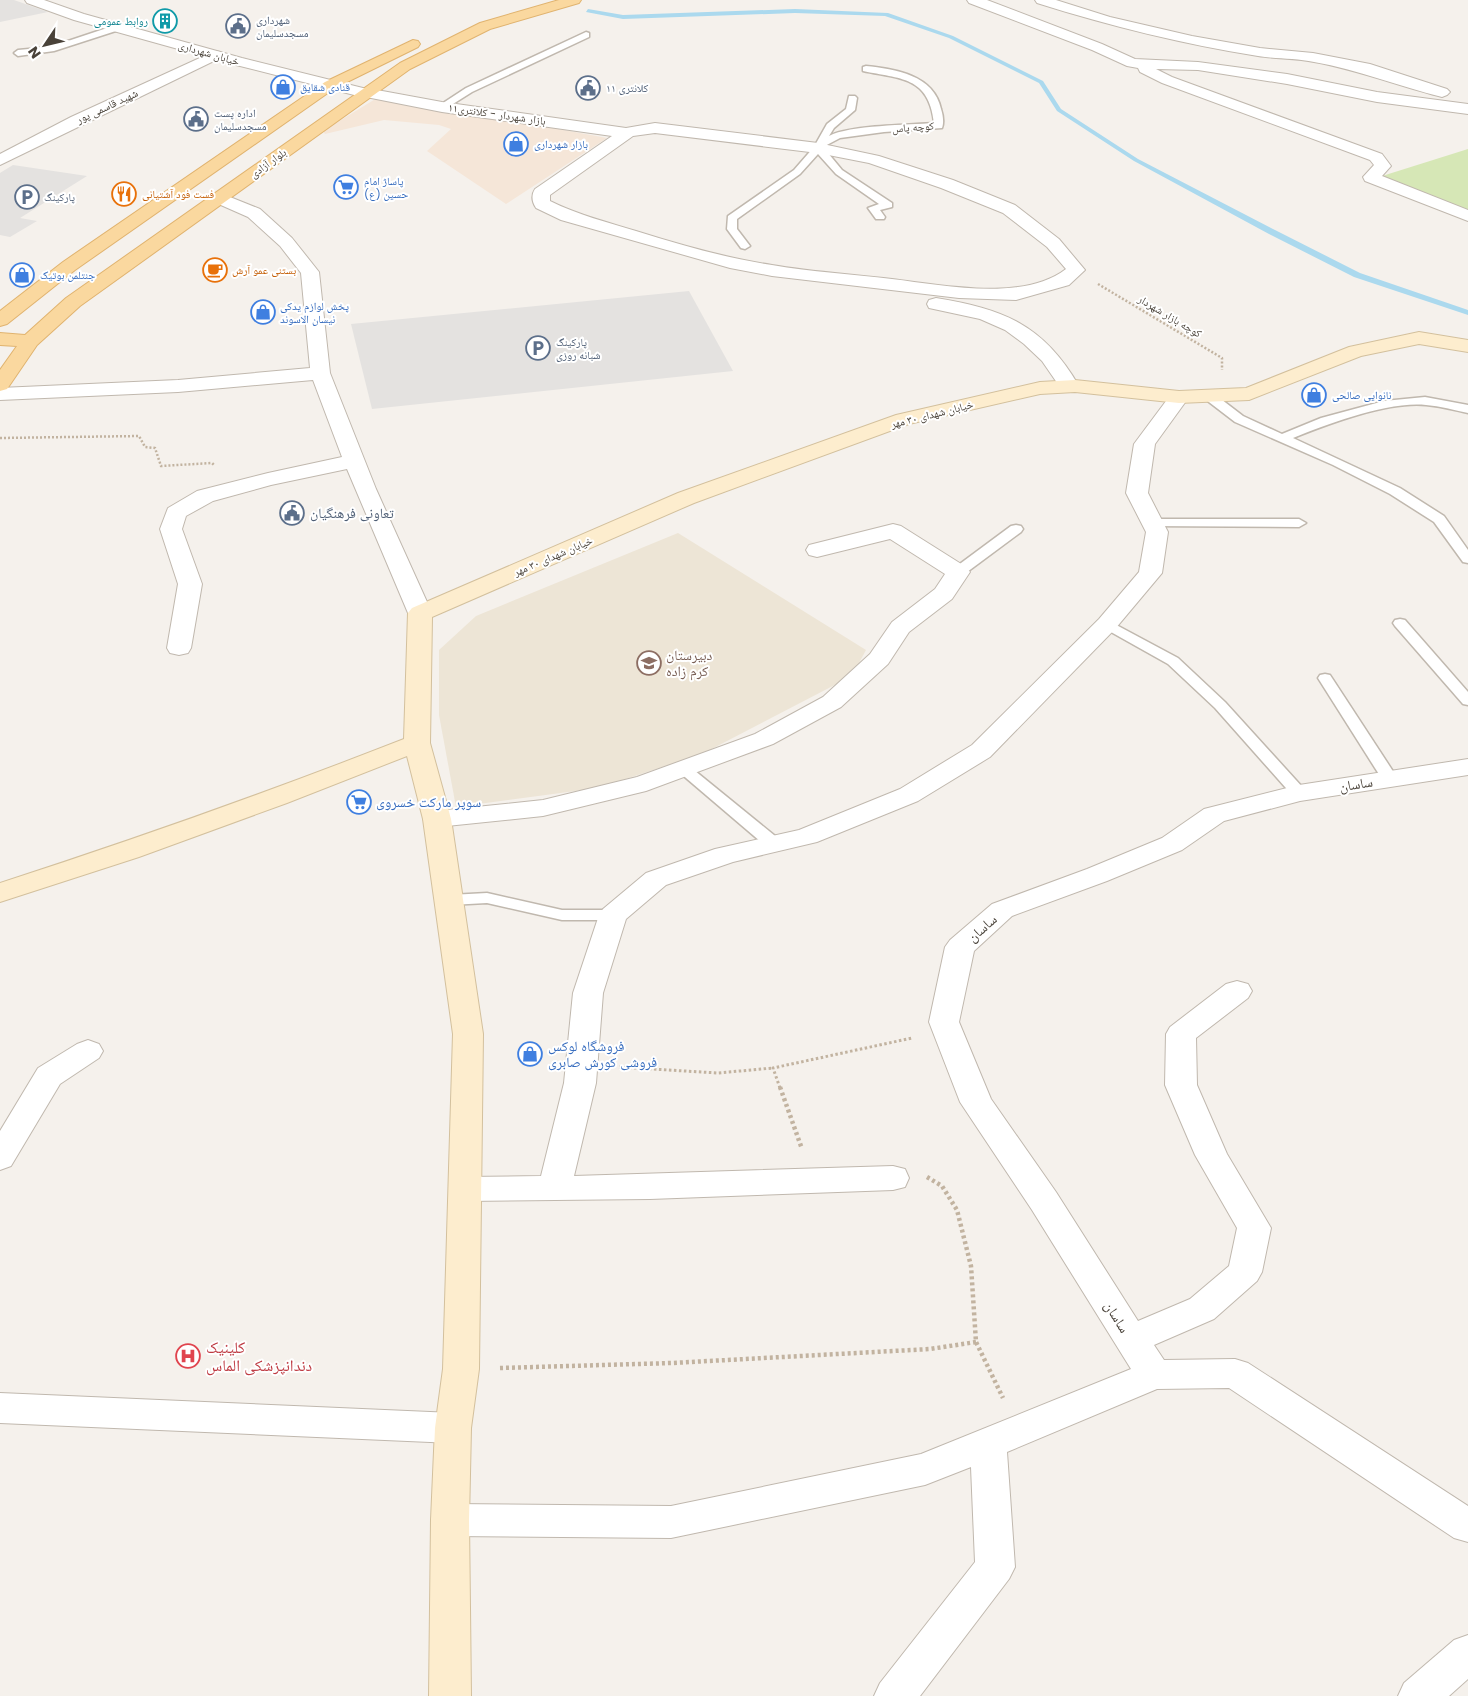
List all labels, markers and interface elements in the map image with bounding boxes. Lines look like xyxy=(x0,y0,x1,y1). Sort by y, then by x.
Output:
building icon: روابط عمومی xyxy=(152,8,178,34)
place label: شهرداری مسجدسلیمان xyxy=(256,12,309,41)
place label: روابط عمومی xyxy=(94,13,148,29)
public building icon: شهرداری مسجدسلیمان xyxy=(225,13,251,39)
north arrow xyxy=(20,20,70,70)
street label: خیابان شهرداری xyxy=(177,37,241,69)
text: N xyxy=(23,42,46,63)
shop icon: قنادی شقایق xyxy=(270,74,296,100)
public building icon: کلانتری ۱۱ xyxy=(575,75,601,101)
place label: قنادی شقایق xyxy=(300,79,350,95)
place label: کلانتری ۱۱ xyxy=(606,80,649,96)
street label: شهید قاسمی پور xyxy=(73,85,140,128)
street label: بازار شهردار - کلانتری۱۱ xyxy=(447,99,547,129)
place label: اداره پست مسجدسلیمان xyxy=(214,105,267,134)
public building icon: اداره پست مسجدسلیمان xyxy=(183,106,209,132)
street label: کوچه پاس xyxy=(891,118,935,136)
shop icon: بازار شهرداری xyxy=(503,131,529,157)
place label: بازار شهرداری xyxy=(534,136,588,152)
street label: بلوار آزادی xyxy=(247,144,289,182)
place label: پاساژ امام حسین (ع) xyxy=(364,173,408,202)
supermarket icon: پاساژ امام حسین (ع) xyxy=(333,174,359,200)
restaurant icon: فست فود آشتیانی xyxy=(111,181,137,207)
parking icon: پارکینگ xyxy=(14,184,40,210)
place label: فست فود آشتیانی xyxy=(142,186,215,202)
place label: پارکینگ xyxy=(44,189,75,205)
cafe icon: بستنی عمو آرش xyxy=(202,257,228,283)
shop icon: جنتلمن بوتیک xyxy=(9,262,35,288)
place label: بستنی عمو آرش xyxy=(232,262,296,278)
place label: جنتلمن بوتیک xyxy=(40,267,95,283)
street label: کوچه بازار شهردار xyxy=(1134,290,1205,342)
place label: پخش لوازم یدکی نیسان الاسوند xyxy=(280,298,349,327)
shop icon: پخش لوازم یدکی نیسان الاسوند xyxy=(250,299,276,325)
place label: پارکینگ شبانه روزی xyxy=(556,334,601,363)
parking icon: پارکینگ شبانه روزی xyxy=(525,335,551,361)
shop icon: نانوایی صالحی xyxy=(1301,382,1327,408)
place label: نانوایی صالحی xyxy=(1332,387,1392,403)
street label: خیابان شهدای ۳۰ مهر xyxy=(888,396,975,432)
public building icon: تعاونی فرهنگیان xyxy=(279,500,305,526)
place label: تعاونی فرهنگیان xyxy=(310,503,394,523)
street label: خیابان شهدای ۳۰ مهر xyxy=(510,532,595,580)
place label: دبیرستان کرم زاده xyxy=(666,645,713,681)
school or university icon: دبیرستان کرم زاده xyxy=(636,650,662,676)
street label: ساسان xyxy=(1338,771,1374,797)
supermarket icon: سوپر مارکت خسروی xyxy=(346,789,372,815)
place label: سوپر مارکت خسروی xyxy=(376,792,481,812)
street label: ساسان xyxy=(963,909,1001,947)
place label: فروشگاه لوکس فروشی کورش صابری xyxy=(548,1036,657,1072)
shop icon: فروشگاه لوکس فروشی کورش صابری xyxy=(517,1041,543,1067)
street label: ساسان xyxy=(1100,1297,1134,1337)
place label: کلینیک دندانپزشکی الماس xyxy=(206,1336,312,1377)
hospital icon: کلینیک دندانپزشکی الماس xyxy=(175,1343,201,1369)

